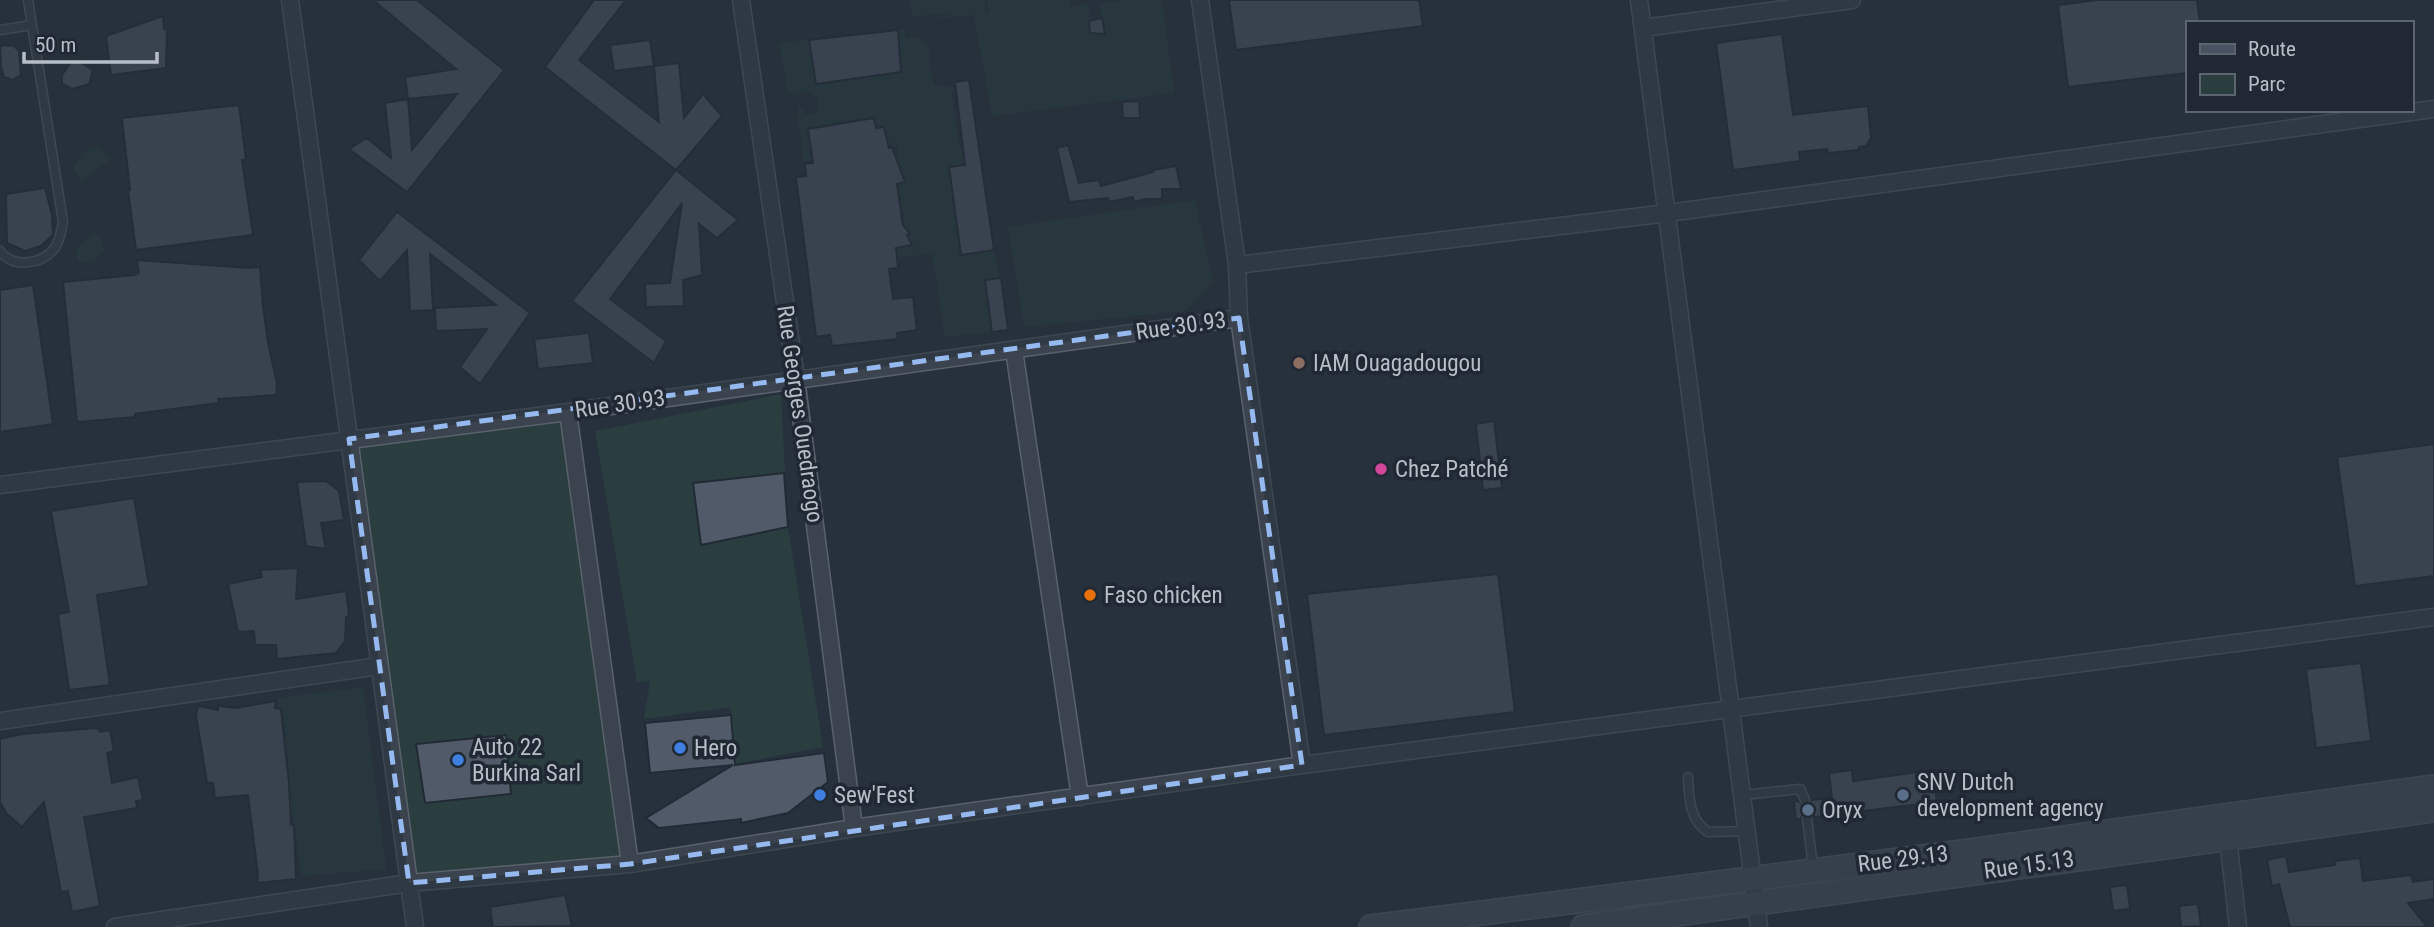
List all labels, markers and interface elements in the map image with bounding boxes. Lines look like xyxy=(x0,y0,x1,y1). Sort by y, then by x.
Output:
scale bar xyxy=(24,21,158,65)
legend xyxy=(2186,21,2413,112)
text: 50 m xyxy=(35,33,76,57)
text: Route xyxy=(2248,37,2296,61)
text: Parc xyxy=(2248,72,2286,96)
street label: Rue Georges Ouedraogo xyxy=(771,304,829,524)
street label: Rue 30.93 xyxy=(1134,306,1228,346)
place label: IAM Ouagadougou xyxy=(1313,350,1481,377)
marker: IAM Ouagadougou xyxy=(1291,355,1307,371)
street label: Rue 30.93 xyxy=(573,384,667,424)
place label: Chez Patché xyxy=(1395,456,1508,483)
marker: Chez Patché xyxy=(1373,461,1389,477)
place label: Faso chicken xyxy=(1104,582,1223,609)
marker: Faso chicken xyxy=(1082,587,1098,603)
place label: Auto 22 Burkina Sarl xyxy=(472,734,581,787)
place label: Hero xyxy=(694,735,737,762)
marker: Hero xyxy=(672,740,688,756)
marker: Auto 22 Burkina Sarl xyxy=(450,752,466,768)
place label: SNV Dutch development agency xyxy=(1917,769,2104,822)
place label: Sew'Fest xyxy=(834,782,915,809)
marker: Sew'Fest xyxy=(812,787,828,803)
marker: SNV Dutch development agency xyxy=(1895,787,1911,803)
place label: Oryx xyxy=(1822,797,1863,824)
marker: Oryx xyxy=(1800,802,1816,818)
street label: Rue 29.13 xyxy=(1856,840,1950,878)
street label: Rue 15.13 xyxy=(1982,845,2076,885)

